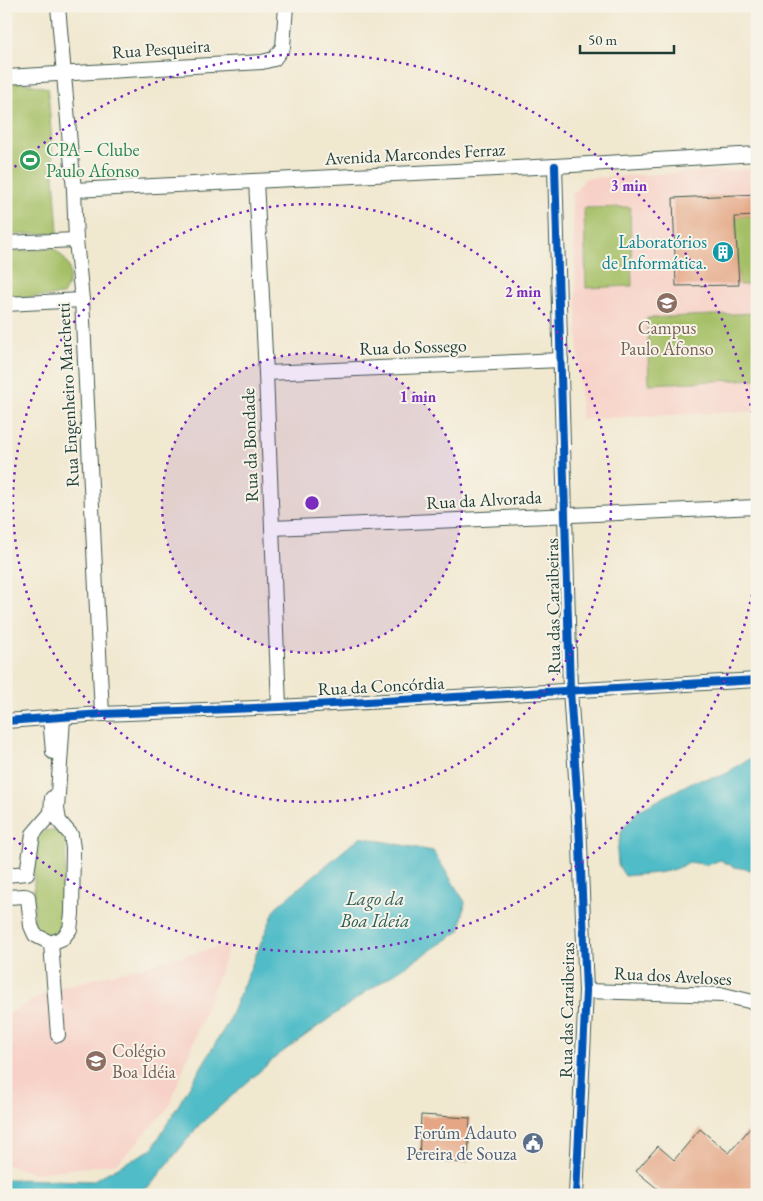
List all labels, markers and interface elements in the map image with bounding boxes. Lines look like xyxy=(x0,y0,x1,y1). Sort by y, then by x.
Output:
scale bar xyxy=(580,22,674,54)
text: 50 m xyxy=(588,30,617,49)
street label: Rua Pesqueira xyxy=(111,34,212,63)
street label: Avenida Marcondes Ferraz xyxy=(323,137,506,170)
place label: CPA – Clube Paulo Afonso xyxy=(46,138,140,182)
sports icon: CPA – Clube Paulo Afonso xyxy=(18,148,42,172)
text: 3 min xyxy=(611,176,648,195)
place label: Laboratórios de Informática. xyxy=(602,230,707,274)
building icon: Laboratórios de Informática. xyxy=(711,240,735,264)
text: 2 min xyxy=(505,282,542,301)
school or university icon: Campus Paulo Afonso xyxy=(655,291,679,315)
street label: Rua Engenheiro Marchetti xyxy=(51,302,84,488)
place label: Campus Paulo Afonso xyxy=(620,316,714,360)
street label: Rua do Sossego xyxy=(359,333,467,360)
street label: Rua da Bondade xyxy=(236,387,263,503)
text: 1 min xyxy=(400,387,437,406)
street label: Rua da Alvorada xyxy=(426,485,543,514)
centre of rings xyxy=(303,494,321,512)
street label: Rua das Caraibeiras xyxy=(540,538,565,674)
street label: Rua da Concórdia xyxy=(317,671,446,700)
water label: Lago da Boa Ideia xyxy=(339,886,410,933)
street label: Rua das Caraibeiras xyxy=(554,942,579,1078)
street label: Rua dos Aveloses xyxy=(613,961,733,990)
place label: Colégio Boa Idéia xyxy=(112,1039,177,1083)
school or university icon: Colégio Boa Idéia xyxy=(84,1049,108,1073)
place label: Forúm Adauto Pereira de Souza xyxy=(406,1121,518,1165)
public building icon: Forúm Adauto Pereira de Souza xyxy=(521,1131,545,1155)

